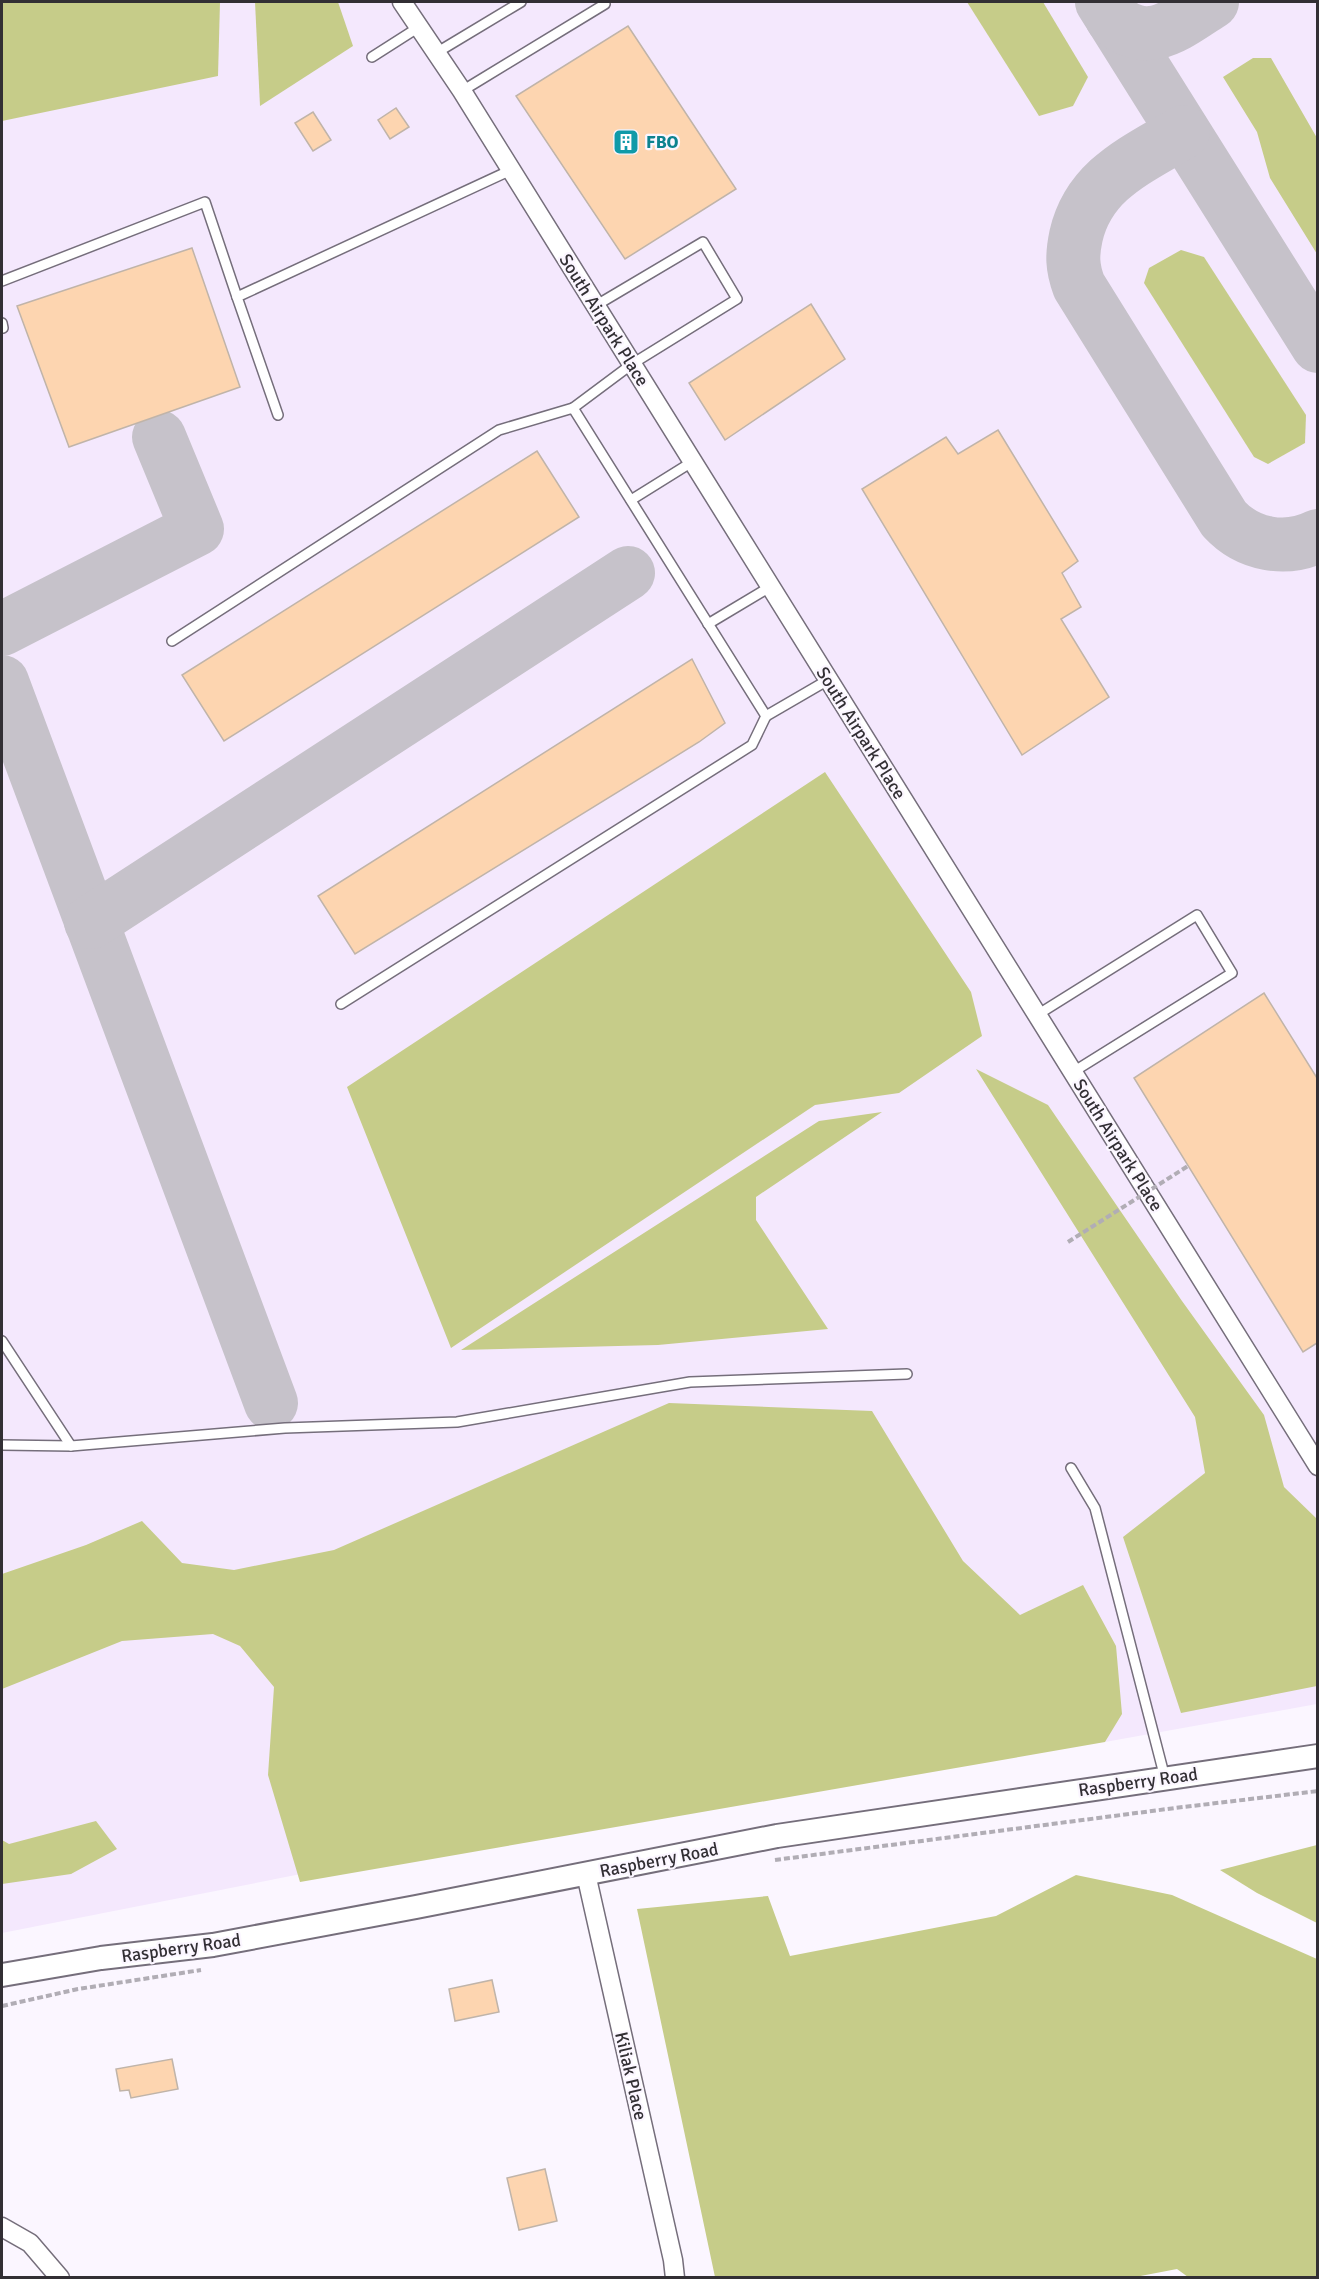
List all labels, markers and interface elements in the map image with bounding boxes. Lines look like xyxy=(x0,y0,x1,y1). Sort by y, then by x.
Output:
building icon: FBO xyxy=(611,127,641,157)
place label: FBO xyxy=(646,131,679,153)
street label: South Airpark Place xyxy=(554,250,654,390)
street label: South Airpark Place xyxy=(811,663,911,803)
street label: South Airpark Place xyxy=(1068,1075,1168,1215)
street label: Raspberry Road xyxy=(1077,1763,1199,1801)
street label: Raspberry Road xyxy=(598,1838,720,1882)
street label: Raspberry Road xyxy=(120,1929,242,1967)
street label: Kiliak Place xyxy=(610,2030,652,2122)

